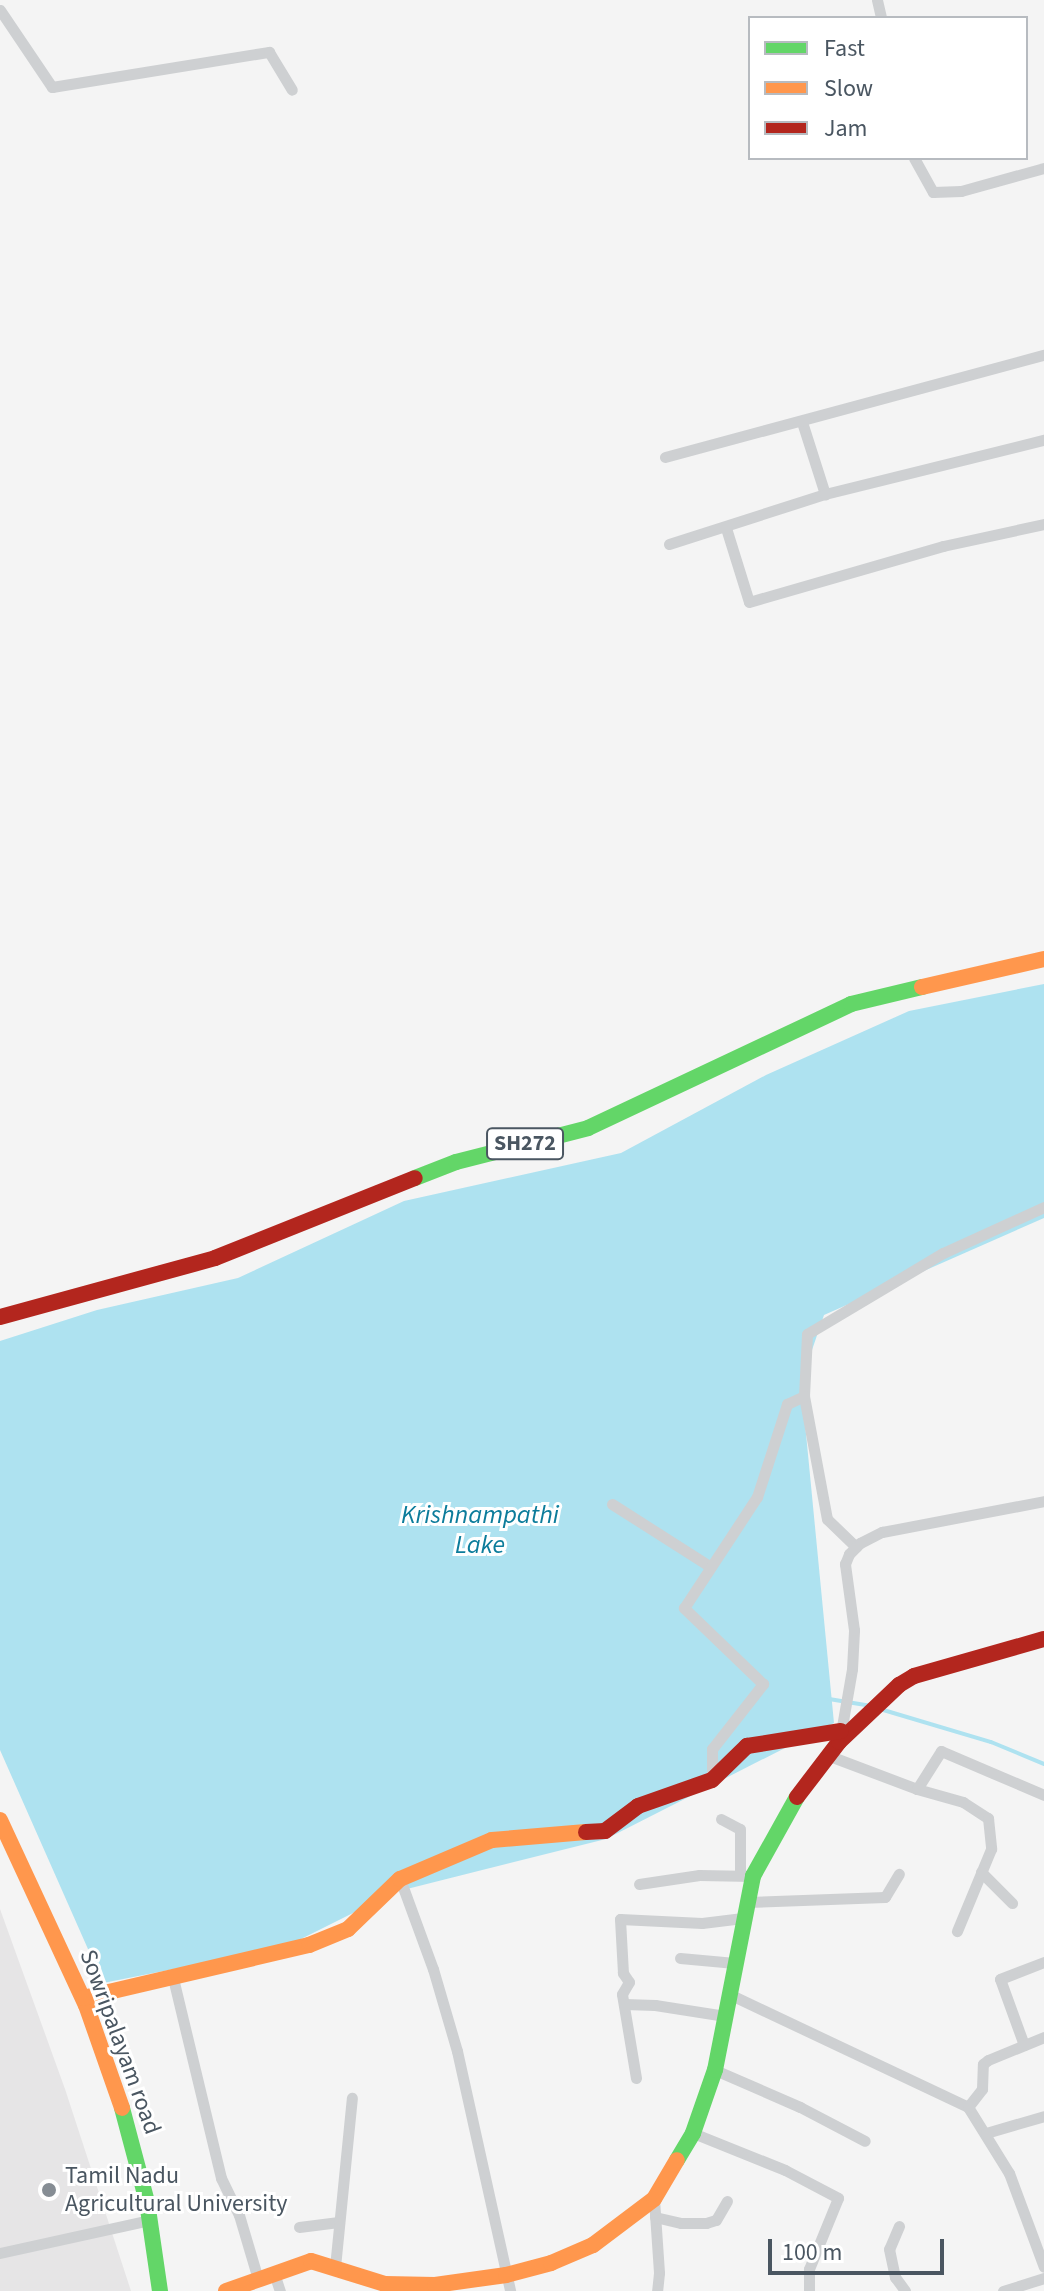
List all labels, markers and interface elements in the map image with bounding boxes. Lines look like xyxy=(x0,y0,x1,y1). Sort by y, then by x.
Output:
legend xyxy=(748,16,1028,160)
text: Fast xyxy=(824,31,865,66)
text: Slow xyxy=(824,71,873,106)
text: Jam xyxy=(824,111,868,146)
road number: SH272 xyxy=(485,1126,565,1162)
water label: Krishnampathi Lake xyxy=(401,1499,559,1560)
street label: Sowripalayam road xyxy=(73,1946,167,2138)
place label: Tamil Nadu Agricultural University xyxy=(65,2162,287,2218)
marker: Tamil Nadu Agricultural University xyxy=(40,2181,58,2199)
scale bar xyxy=(772,2223,948,2273)
text: 100 m xyxy=(782,2235,842,2270)

